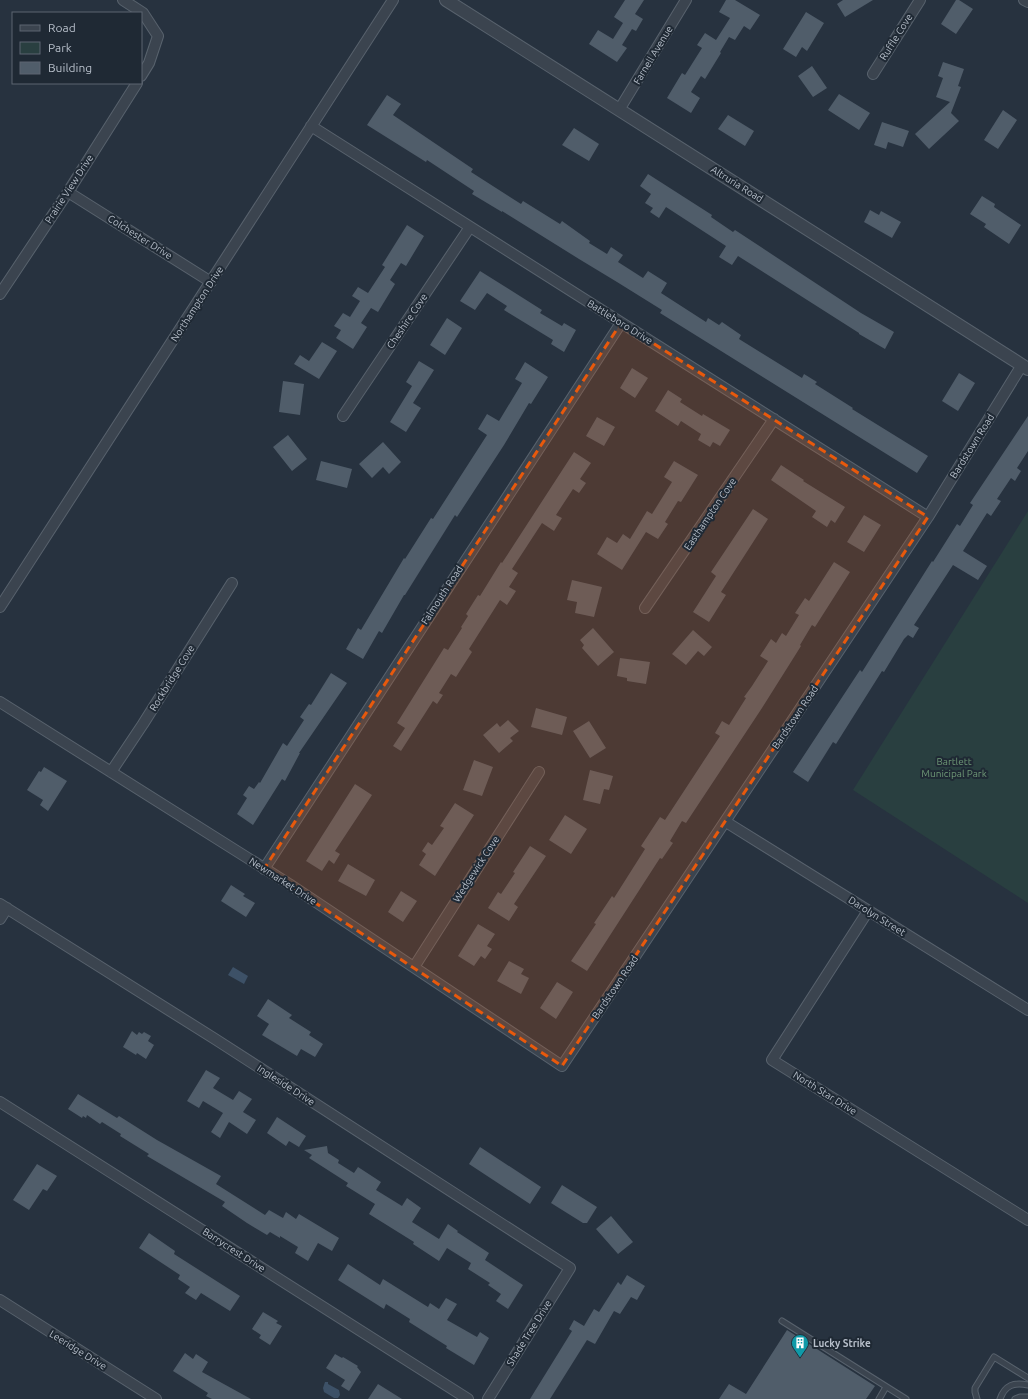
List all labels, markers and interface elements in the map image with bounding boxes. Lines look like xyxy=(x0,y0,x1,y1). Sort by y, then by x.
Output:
legend xyxy=(12,12,142,84)
street label: Ruffle Cove xyxy=(877,12,915,62)
text: Road xyxy=(48,21,76,34)
street label: Farnell Avenue xyxy=(631,24,675,86)
text: Park xyxy=(48,41,72,54)
text: Building xyxy=(48,61,92,74)
street label: Prairie View Drive xyxy=(43,153,95,225)
street label: Altruria Road xyxy=(709,164,765,204)
street label: Colchester Drive xyxy=(106,213,174,261)
street label: Northampton Drive xyxy=(169,264,225,344)
street label: Cheshire Cove xyxy=(385,291,429,351)
street label: Battleboro Drive xyxy=(585,298,655,346)
street label: Bardstown Road xyxy=(948,412,996,480)
street label: Easthampton Cove xyxy=(682,476,738,552)
street label: Falmouth Road xyxy=(419,563,465,626)
street label: Rockbridge Cove xyxy=(147,643,197,713)
street label: Bardstown Road xyxy=(770,683,820,751)
park label: Bartlett Municipal Park xyxy=(921,756,987,779)
street label: Wedgewick Cove xyxy=(451,834,501,904)
street label: Newmarket Drive xyxy=(247,855,319,907)
street label: Darolyn Street xyxy=(846,894,908,938)
street label: Bardstown Road xyxy=(590,953,640,1021)
street label: Ingleside Drive xyxy=(255,1062,317,1108)
street label: North Star Drive xyxy=(791,1069,859,1117)
street label: Barrycrest Drive xyxy=(201,1226,267,1274)
street label: Shade Tree Drive xyxy=(504,1298,554,1368)
street label: Leeridge Drive xyxy=(47,1328,109,1372)
building icon: Lucky Strike xyxy=(790,1333,810,1358)
place label: Lucky Strike xyxy=(813,1338,871,1349)

